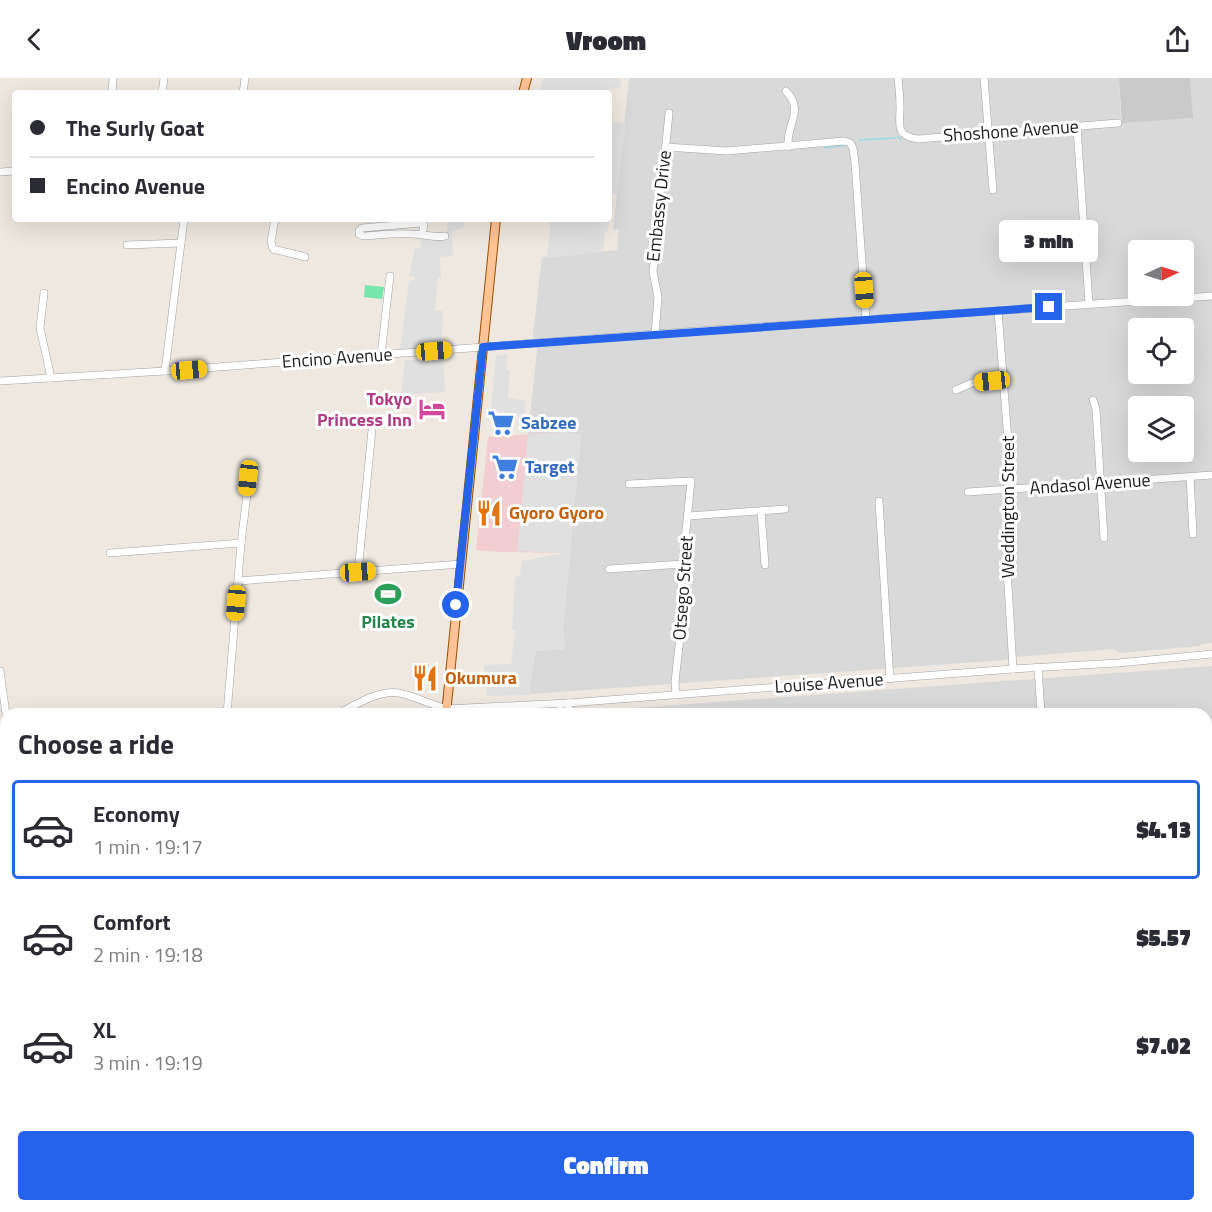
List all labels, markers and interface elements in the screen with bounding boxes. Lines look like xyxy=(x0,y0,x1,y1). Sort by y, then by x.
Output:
text: Vroom xyxy=(566,19,646,60)
icon: back xyxy=(18,23,51,56)
icon: share xyxy=(1161,23,1194,56)
text: The Surly Goat xyxy=(66,111,204,145)
street label: Shoshone Avenue xyxy=(942,112,1079,149)
street label: Embassy Drive xyxy=(639,149,678,263)
text: Encino Avenue xyxy=(66,169,205,203)
callout: 3 min xyxy=(1000,220,1098,262)
text: 3 min xyxy=(1024,225,1073,256)
north arrow xyxy=(1128,240,1194,306)
map controls xyxy=(1128,240,1194,462)
car xyxy=(854,271,874,309)
route end xyxy=(1035,293,1062,320)
button: locate xyxy=(1128,318,1194,384)
street label: Encino Avenue xyxy=(281,340,393,375)
car xyxy=(415,340,453,362)
car xyxy=(170,359,208,381)
car xyxy=(973,370,1011,392)
place label: Tokyo Princess Inn xyxy=(317,385,412,433)
hotel icon: Tokyo Princess Inn xyxy=(417,394,447,424)
button: layers xyxy=(1128,396,1194,462)
supermarket icon: Sabzee xyxy=(486,408,516,438)
place label: Sabzee xyxy=(521,409,576,436)
street label: Weddington Street xyxy=(994,435,1021,578)
supermarket icon: Target xyxy=(490,452,520,482)
place label: Target xyxy=(525,453,575,480)
car xyxy=(237,459,259,497)
street label: Andasol Avenue xyxy=(1029,466,1151,501)
restaurant icon: Gyoro Gyoro xyxy=(474,498,504,528)
place label: Gyoro Gyoro xyxy=(509,499,604,526)
street label: Otsego Street xyxy=(665,534,700,641)
car xyxy=(339,562,377,582)
sports icon: Pilates xyxy=(373,579,403,609)
car xyxy=(225,584,247,622)
route start xyxy=(442,591,469,618)
place label: Pilates xyxy=(361,608,415,635)
restaurant icon: Okumura xyxy=(410,663,440,693)
place label: Okumura xyxy=(445,664,517,691)
street label: Louise Avenue xyxy=(774,665,884,700)
text: Choose a ride xyxy=(18,723,174,764)
text: Economy xyxy=(93,797,180,831)
icon: car xyxy=(21,803,75,857)
text: $4.13 xyxy=(1136,813,1191,847)
text: 1 min · 19:17 xyxy=(93,831,203,862)
text: Comfort xyxy=(93,905,171,939)
icon: car xyxy=(21,911,75,965)
text: $5.57 xyxy=(1136,921,1191,955)
text: 2 min · 19:18 xyxy=(93,939,203,970)
text: XL xyxy=(93,1013,116,1047)
icon: car xyxy=(21,1019,75,1073)
text: $7.02 xyxy=(1136,1029,1191,1063)
text: 3 min · 19:19 xyxy=(93,1047,203,1078)
button: Confirm xyxy=(18,1131,1194,1200)

